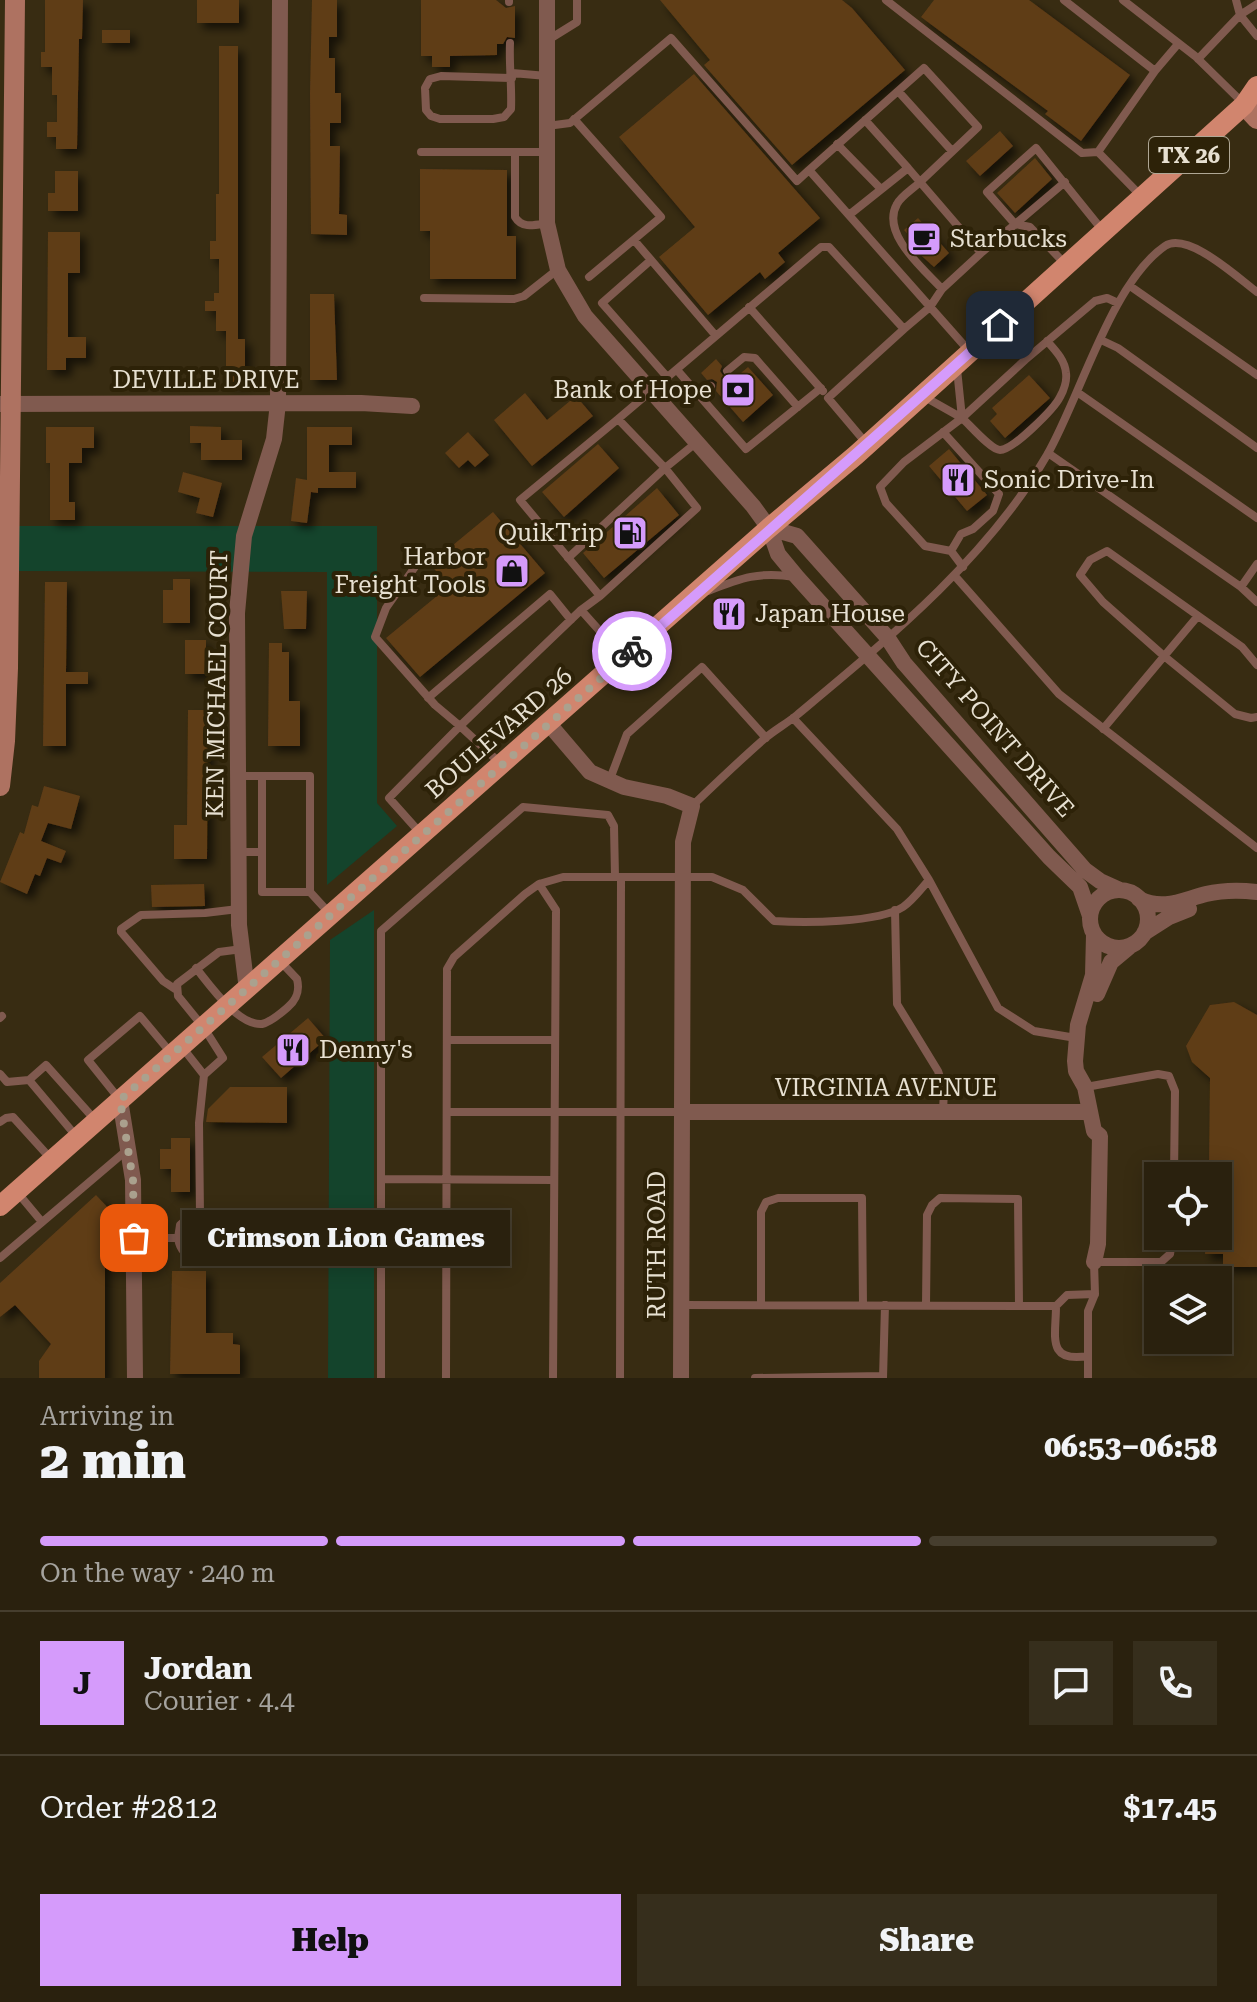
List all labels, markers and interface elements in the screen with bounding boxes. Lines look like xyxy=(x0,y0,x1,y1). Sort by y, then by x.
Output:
road number: TX 26 xyxy=(1149,137,1229,173)
cafe icon: Starbucks xyxy=(905,220,943,258)
place label: Starbucks xyxy=(950,225,1067,253)
pin xyxy=(966,291,1034,359)
icon: home xyxy=(978,303,1022,347)
street label: DEVILLE DRIVE xyxy=(112,366,300,394)
bank icon: Bank of Hope xyxy=(719,371,757,409)
place label: Bank of Hope xyxy=(553,376,712,404)
restaurant icon: Sonic Drive-In xyxy=(939,461,977,499)
place label: Sonic Drive-In xyxy=(984,466,1154,494)
fuel station icon: QuikTrip xyxy=(611,514,649,552)
place label: QuikTrip xyxy=(498,519,604,547)
place label: Harbor Freight Tools xyxy=(334,543,486,599)
street label: KEN MICHAEL COURT xyxy=(201,550,233,818)
shop icon: Harbor Freight Tools xyxy=(493,552,531,590)
restaurant icon: Japan House xyxy=(710,595,748,633)
place label: Japan House xyxy=(755,600,905,628)
courier xyxy=(592,611,672,691)
icon: bike xyxy=(610,629,654,673)
street label: CITY POINT DRIVE xyxy=(910,633,1080,823)
street label: BOULEVARD 26 xyxy=(420,662,578,804)
restaurant icon: Denny's xyxy=(274,1031,312,1069)
place label: Denny's xyxy=(319,1036,413,1064)
street label: VIRGINIA AVENUE xyxy=(775,1074,997,1102)
map controls xyxy=(1144,1162,1232,1354)
button: locate xyxy=(1144,1162,1232,1250)
street label: RUTH ROAD xyxy=(643,1171,671,1319)
pin xyxy=(100,1204,168,1272)
callout: Crimson Lion Games xyxy=(182,1210,510,1266)
icon: bag xyxy=(112,1216,156,1260)
text: Crimson Lion Games xyxy=(207,1223,485,1253)
button: layers xyxy=(1144,1266,1232,1354)
text: Arriving in xyxy=(40,1401,174,1431)
text: 06:53–06:58 xyxy=(1044,1429,1217,1464)
text: 2 min xyxy=(40,1430,186,1491)
text: On the way · 240 m xyxy=(40,1558,275,1588)
button: chat xyxy=(1029,1641,1113,1725)
button: phone xyxy=(1133,1641,1217,1725)
text: Jordan xyxy=(144,1651,252,1686)
text: J xyxy=(73,1666,91,1701)
text: Courier · 4.4 xyxy=(144,1686,294,1716)
text: Order #2812 xyxy=(40,1790,218,1825)
text: $17.45 xyxy=(1124,1790,1217,1825)
button: Help xyxy=(40,1894,621,1986)
button: Share xyxy=(637,1894,1217,1986)

